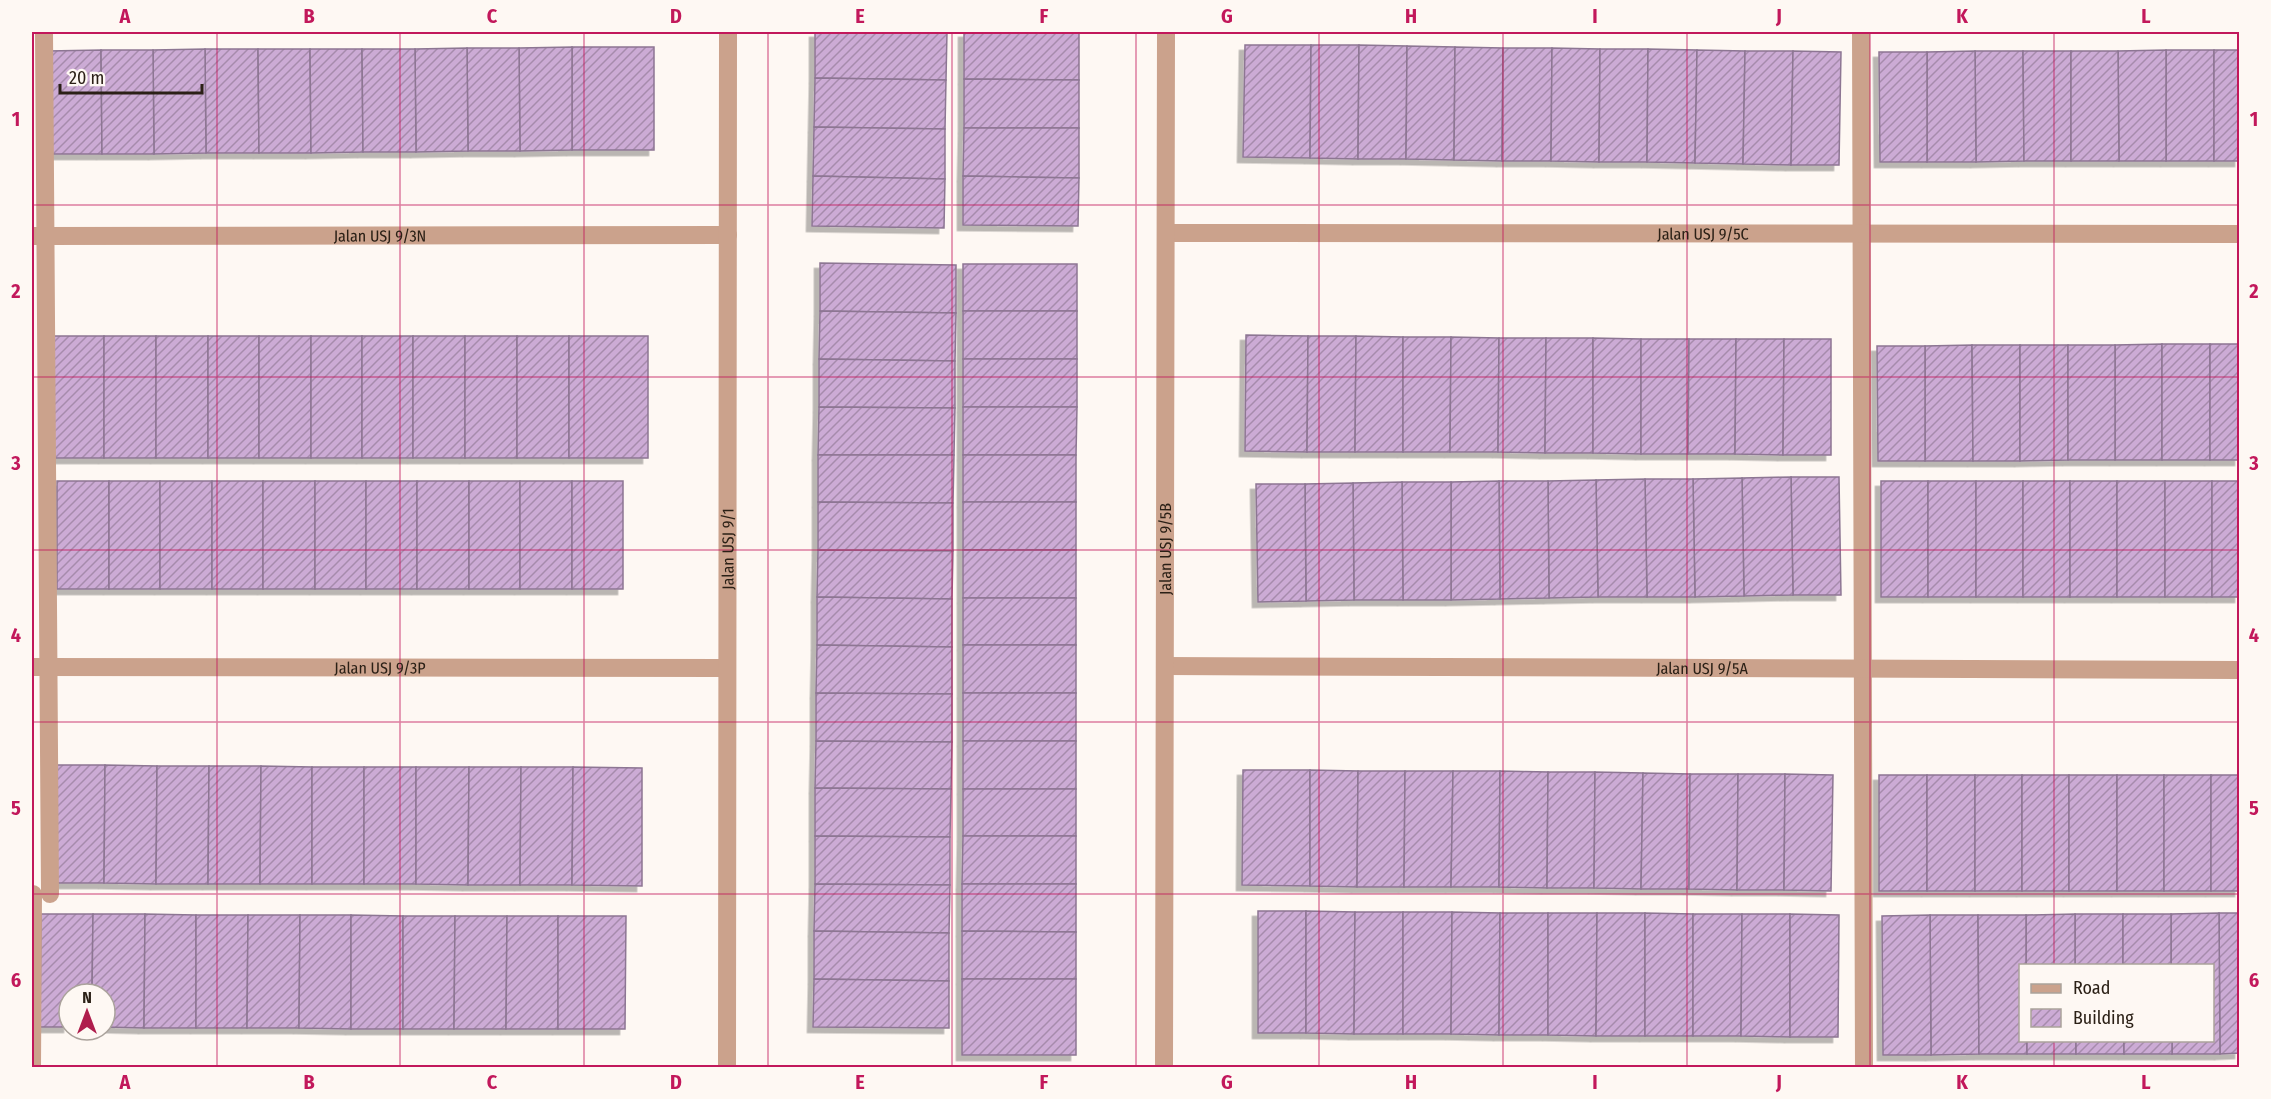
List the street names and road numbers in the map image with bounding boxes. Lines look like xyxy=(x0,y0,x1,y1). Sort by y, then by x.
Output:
street label: Jalan USJ 9/5C xyxy=(1657,224,1749,243)
street label: Jalan USJ 9/3N xyxy=(334,226,426,245)
street label: Jalan USJ 9/5B xyxy=(1155,503,1175,595)
street label: Jalan USJ 9/1 xyxy=(718,508,737,590)
street label: Jalan USJ 9/3P xyxy=(334,658,426,677)
street label: Jalan USJ 9/5A xyxy=(1656,658,1748,678)

